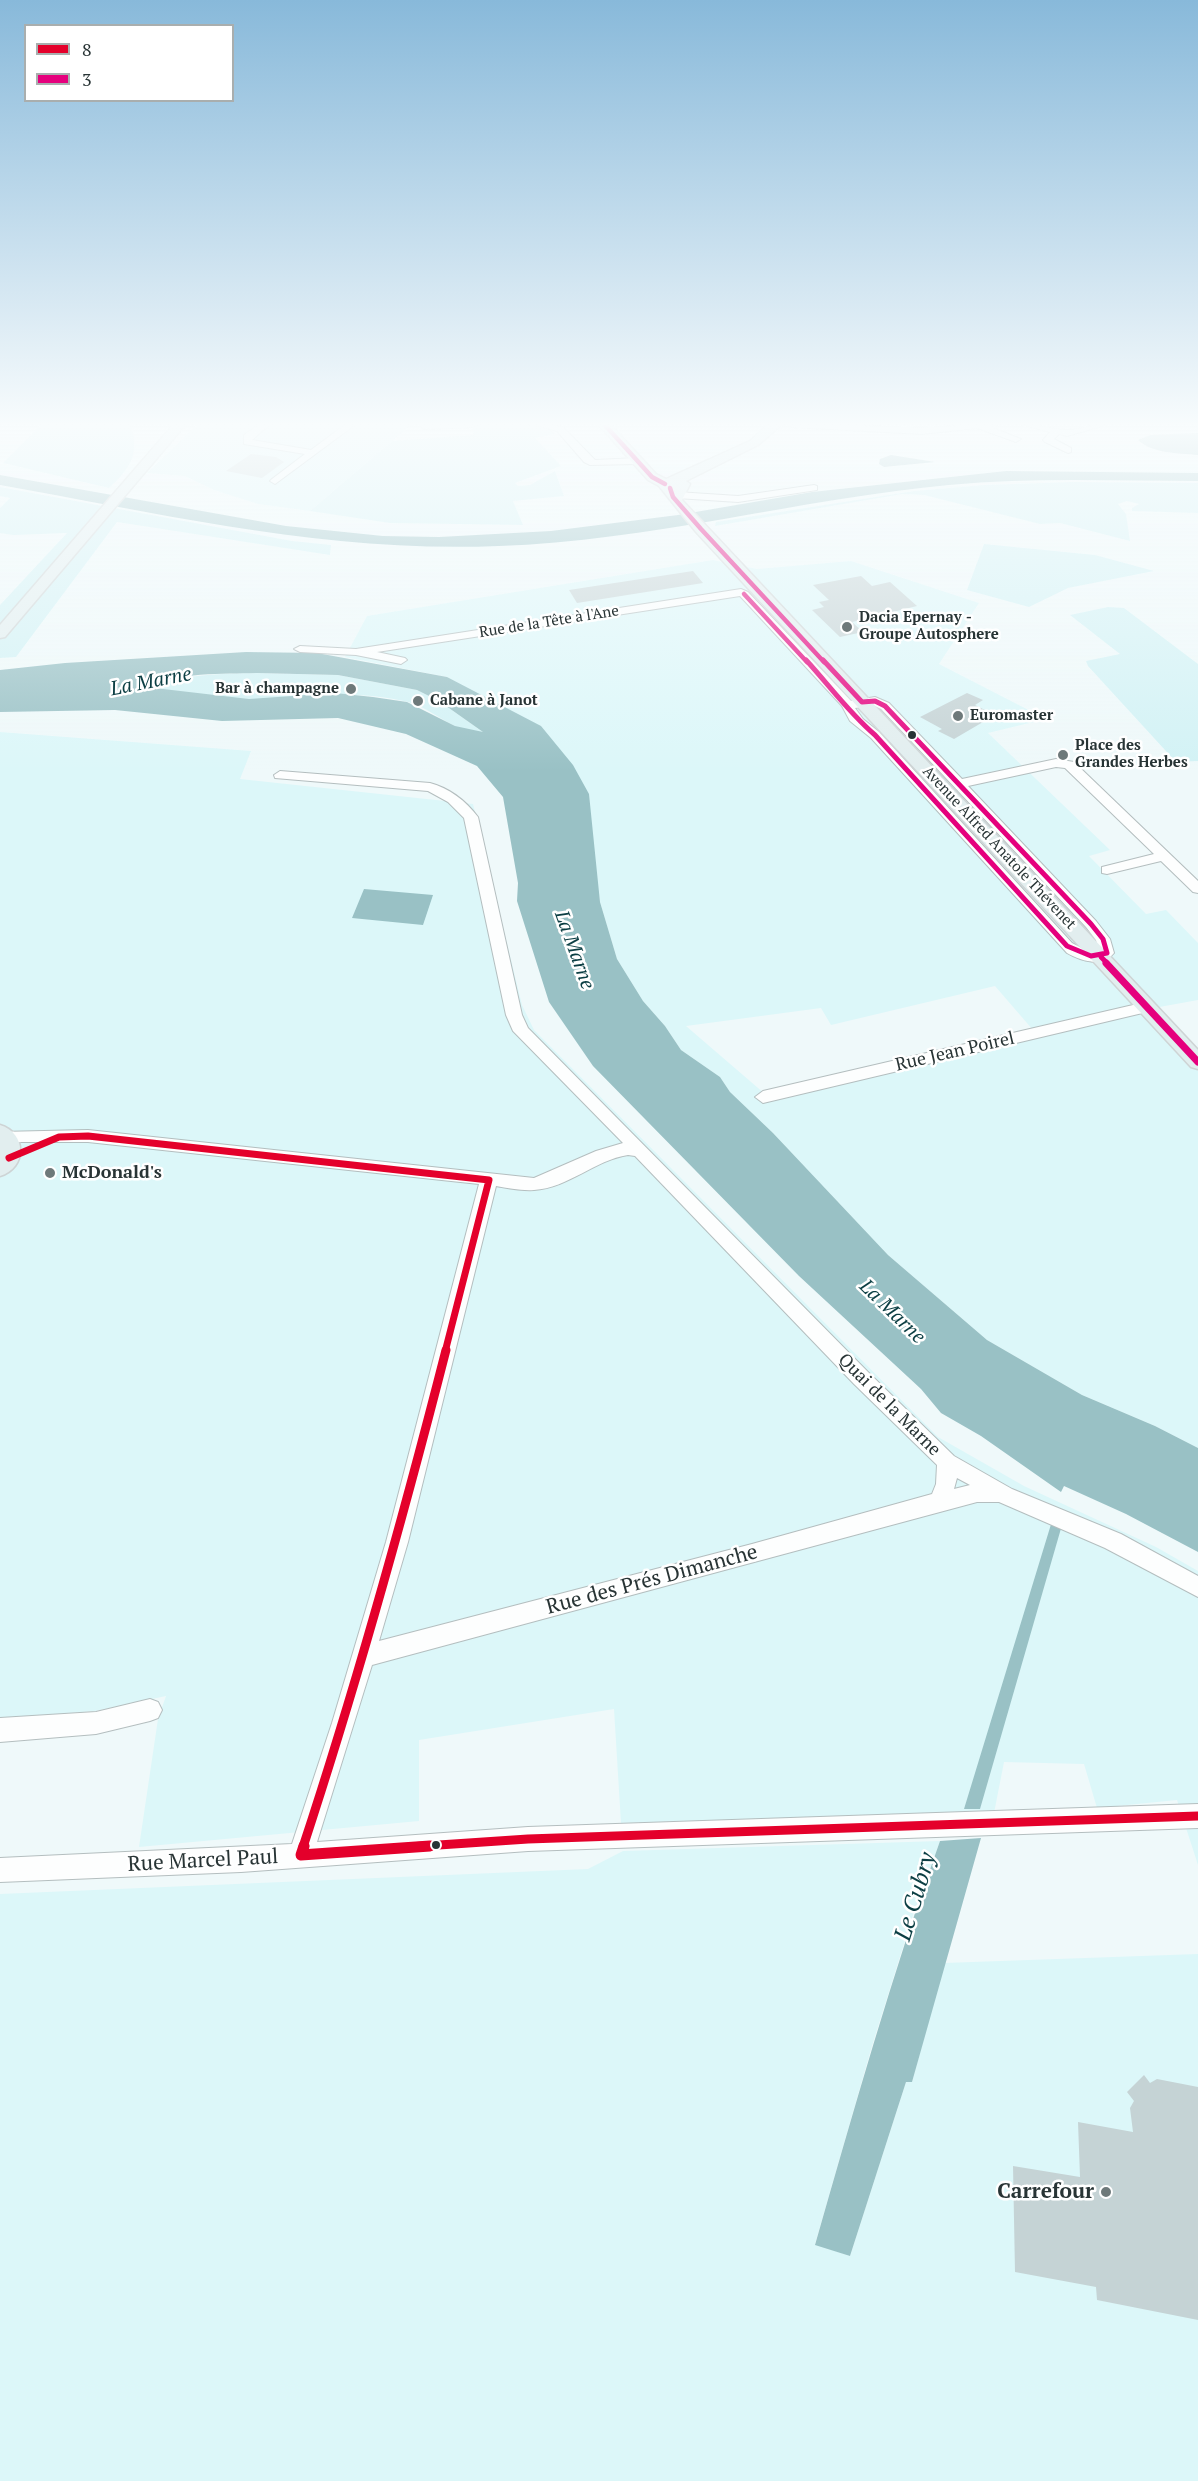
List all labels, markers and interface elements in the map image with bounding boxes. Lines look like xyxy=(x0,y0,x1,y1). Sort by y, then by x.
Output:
legend xyxy=(24,24,234,102)
text: 8 xyxy=(82,37,92,61)
text: 3 xyxy=(82,67,92,91)
street label: Rue de la Tête à l'Ane xyxy=(478,602,620,642)
place label: Dacia Epernay - Groupe Autosphere xyxy=(859,609,999,644)
marker: Dacia Epernay - Groupe Autosphere xyxy=(840,620,854,634)
water label: La Marne xyxy=(108,662,194,702)
place label: Bar à champagne xyxy=(215,680,339,698)
marker: Bar à champagne xyxy=(344,682,358,696)
place label: Cabane à Janot xyxy=(430,692,538,710)
marker: Cabane à Janot xyxy=(411,694,425,708)
place label: Euromaster xyxy=(970,707,1053,725)
marker: Euromaster xyxy=(951,709,965,723)
unlabelled marker xyxy=(906,729,918,741)
place label: Place des Grandes Herbes xyxy=(1075,737,1188,772)
marker: Place des Grandes Herbes xyxy=(1056,748,1070,762)
street label: Avenue Alfred Anatole Thévenet xyxy=(919,763,1079,933)
water label: La Marne xyxy=(549,907,599,993)
street label: Rue Jean Poirel xyxy=(893,1028,1017,1076)
place label: McDonald's xyxy=(62,1162,162,1184)
marker: McDonald's xyxy=(43,1166,57,1180)
water label: La Marne xyxy=(854,1275,930,1349)
street label: Quai de la Marne xyxy=(833,1349,945,1461)
street label: Rue des Prés Dimanche xyxy=(544,1540,760,1620)
unlabelled marker xyxy=(430,1839,442,1851)
street label: Rue Marcel Paul xyxy=(127,1844,279,1878)
water label: Le Cubry xyxy=(889,1849,943,1945)
place label: Carrefour xyxy=(997,2179,1094,2205)
marker: Carrefour xyxy=(1099,2185,1113,2199)

